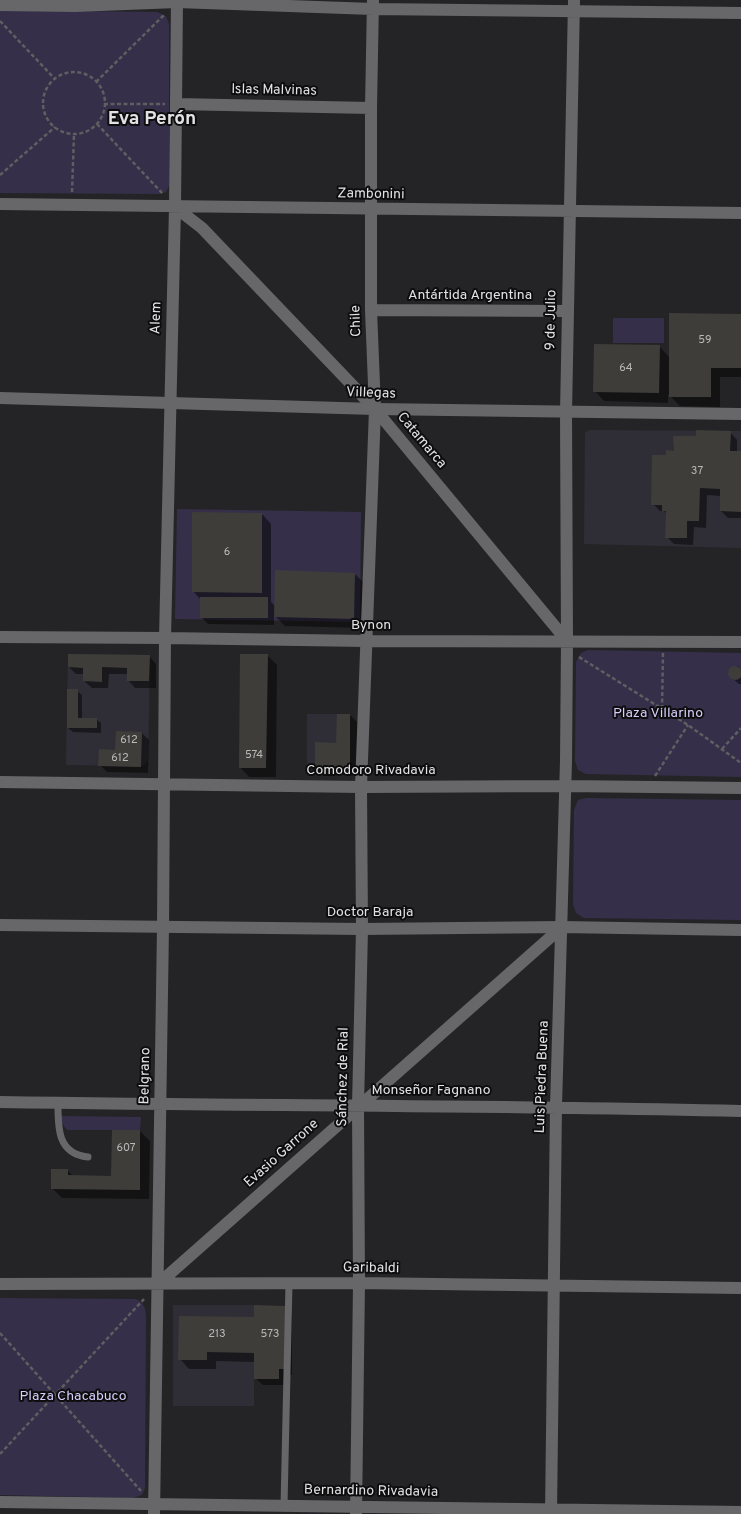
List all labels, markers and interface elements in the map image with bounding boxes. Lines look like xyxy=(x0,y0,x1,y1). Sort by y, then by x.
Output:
street label: Islas Malvinas xyxy=(231,82,317,100)
district label: Eva Perón xyxy=(108,109,196,131)
street label: Zambonini xyxy=(337,186,405,204)
street label: Antártida Argentina xyxy=(408,288,532,304)
street label: 9 de Julio xyxy=(543,289,561,351)
street label: Alem xyxy=(148,301,166,335)
street label: Chile xyxy=(348,305,366,337)
house number: 59 xyxy=(698,334,712,348)
house number: 64 xyxy=(619,362,633,376)
street label: Villegas xyxy=(346,385,396,403)
street label: Catamarca xyxy=(393,410,449,472)
house number: 37 xyxy=(691,465,703,479)
house number: 6 xyxy=(224,546,230,560)
street label: Bynon xyxy=(351,618,391,634)
park label: Plaza Villarino xyxy=(613,706,703,722)
house number: 612 xyxy=(120,734,138,748)
house number: 574 xyxy=(245,749,263,763)
house number: 612 xyxy=(111,752,129,766)
street label: Comodoro Rivadavia xyxy=(306,763,436,779)
street label: Doctor Baraja xyxy=(327,905,413,921)
street label: Luis Piedra Buena xyxy=(533,1020,553,1134)
street label: Sánchez de Rial xyxy=(335,1027,353,1127)
street label: Belgrano xyxy=(137,1047,155,1105)
street label: Monseñor Fagnano xyxy=(371,1083,491,1099)
street label: Evasio Garrone xyxy=(241,1116,323,1192)
house number: 607 xyxy=(116,1142,136,1156)
street label: Garibaldi xyxy=(343,1260,399,1278)
house number: 213 xyxy=(208,1328,226,1342)
house number: 573 xyxy=(261,1328,279,1342)
park label: Plaza Chacabuco xyxy=(20,1389,126,1405)
street label: Bernardino Rivadavia xyxy=(304,1482,438,1502)

